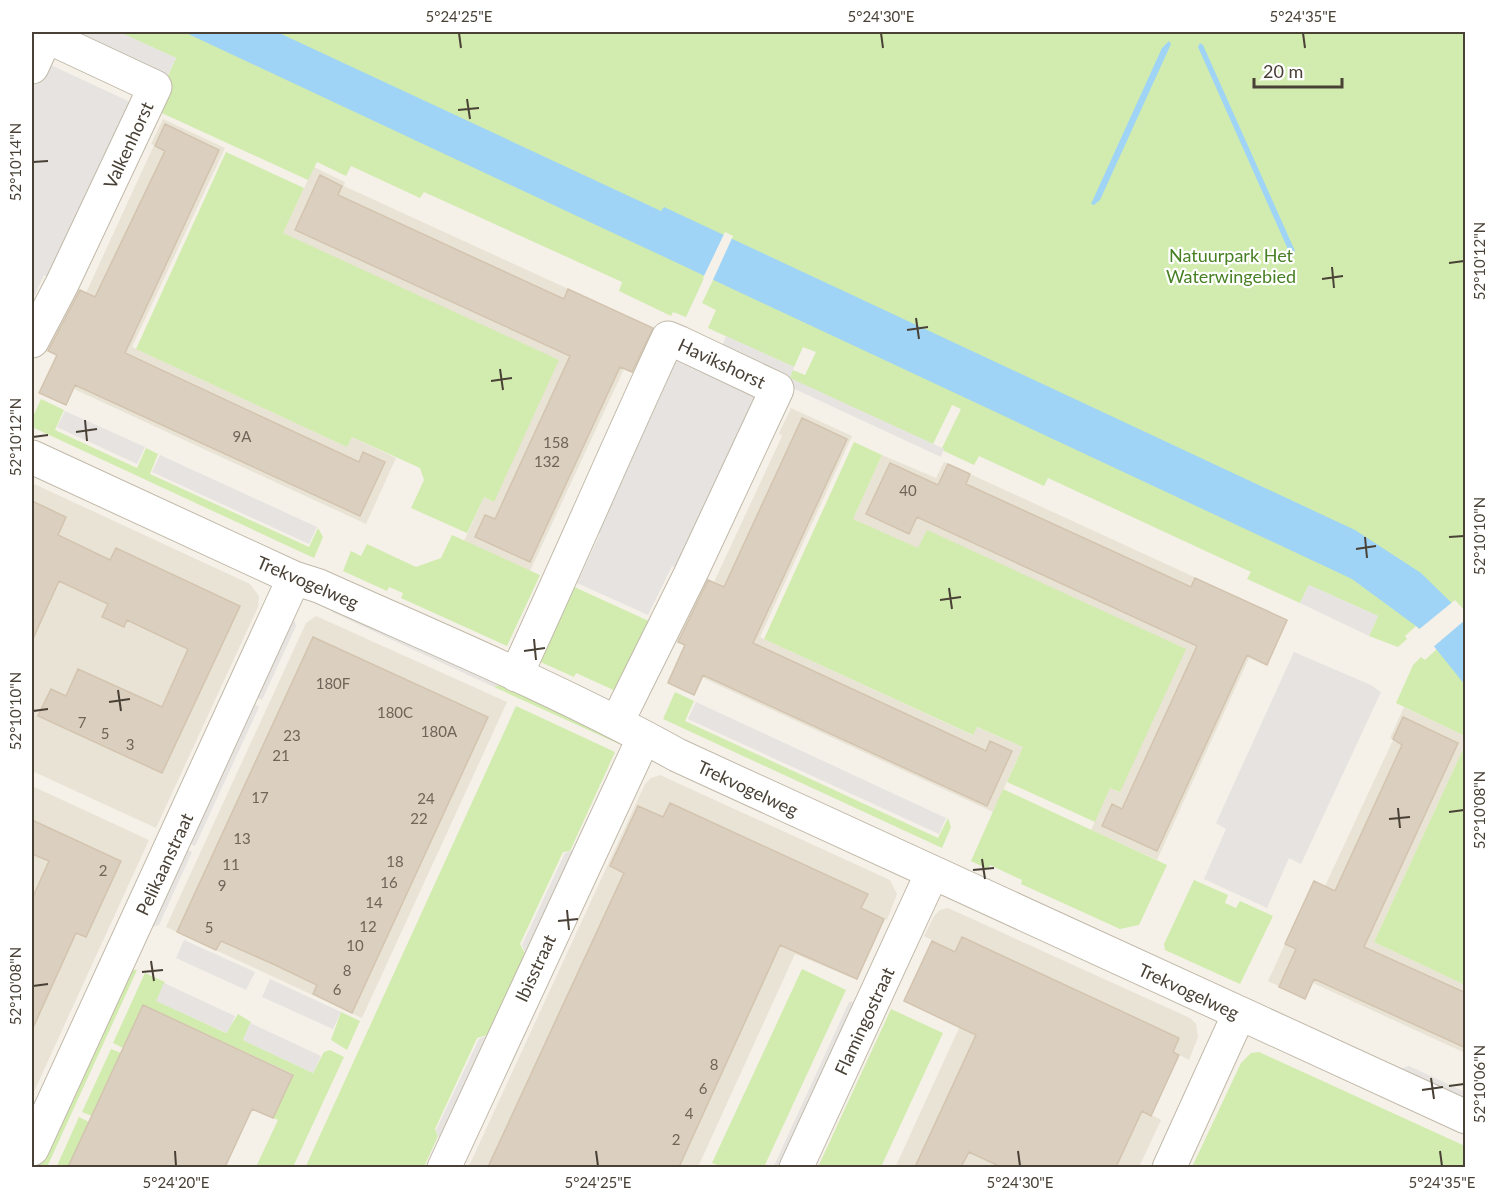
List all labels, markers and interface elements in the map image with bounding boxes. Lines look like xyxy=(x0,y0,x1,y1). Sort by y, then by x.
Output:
text: 5°24'25"E xyxy=(426,7,493,25)
text: 5°24'30"E xyxy=(848,7,915,25)
text: 5°24'35"E xyxy=(1270,7,1337,25)
scale bar xyxy=(1254,51,1342,89)
text: 20 m xyxy=(1263,60,1303,82)
street label: Valkenhorst xyxy=(98,98,158,192)
text: 52°10'14"N xyxy=(6,123,24,201)
text: 52°10'12"N xyxy=(1470,222,1488,300)
park label: Natuurpark Het Waterwingebied xyxy=(1166,244,1296,287)
street label: Havikshorst xyxy=(675,333,770,393)
text: 52°10'12"N xyxy=(6,398,24,476)
house number: 9A xyxy=(233,427,252,445)
house number: 158 xyxy=(543,433,569,451)
house number: 132 xyxy=(534,452,560,470)
house number: 40 xyxy=(899,481,917,499)
text: 52°10'10"N xyxy=(1470,497,1488,575)
street label: Trekvogelweg xyxy=(254,551,362,613)
text: 52°10'10"N xyxy=(6,672,24,750)
house number: 180F xyxy=(316,674,350,692)
house number: 180C xyxy=(377,703,413,721)
house number: 7 xyxy=(78,713,87,731)
house number: 180A xyxy=(421,722,458,740)
house number: 5 xyxy=(101,724,109,742)
house number: 23 xyxy=(283,726,301,744)
house number: 3 xyxy=(126,735,134,753)
house number: 21 xyxy=(272,746,290,764)
street label: Trekvogelweg xyxy=(694,755,802,821)
text: 52°10'08"N xyxy=(1470,771,1488,849)
house number: 17 xyxy=(251,788,269,806)
house number: 24 xyxy=(417,789,435,807)
street label: Pelikaanstraat xyxy=(131,809,198,919)
house number: 22 xyxy=(410,809,428,827)
house number: 13 xyxy=(233,829,251,847)
house number: 18 xyxy=(386,852,404,870)
house number: 11 xyxy=(222,855,240,873)
house number: 2 xyxy=(99,861,107,879)
house number: 16 xyxy=(380,873,398,891)
house number: 9 xyxy=(218,876,226,894)
house number: 14 xyxy=(365,893,383,911)
house number: 12 xyxy=(359,917,377,935)
house number: 5 xyxy=(205,918,213,936)
street label: Ibisstraat xyxy=(510,930,560,1005)
house number: 10 xyxy=(346,936,364,954)
text: 52°10'08"N xyxy=(6,947,24,1025)
street label: Trekvogelweg xyxy=(1135,958,1243,1024)
house number: 8 xyxy=(343,961,351,979)
street label: Flamingostraat xyxy=(829,963,899,1079)
house number: 6 xyxy=(333,980,342,998)
text: 52°10'06"N xyxy=(1470,1045,1488,1123)
house number: 8 xyxy=(710,1055,718,1073)
house number: 6 xyxy=(699,1079,708,1097)
house number: 4 xyxy=(685,1104,694,1122)
house number: 2 xyxy=(672,1130,680,1148)
text: 5°24'20"E xyxy=(143,1173,210,1191)
text: 5°24'25"E xyxy=(565,1173,632,1191)
text: 5°24'30"E xyxy=(987,1173,1054,1191)
text: 5°24'35"E xyxy=(1409,1173,1476,1191)

